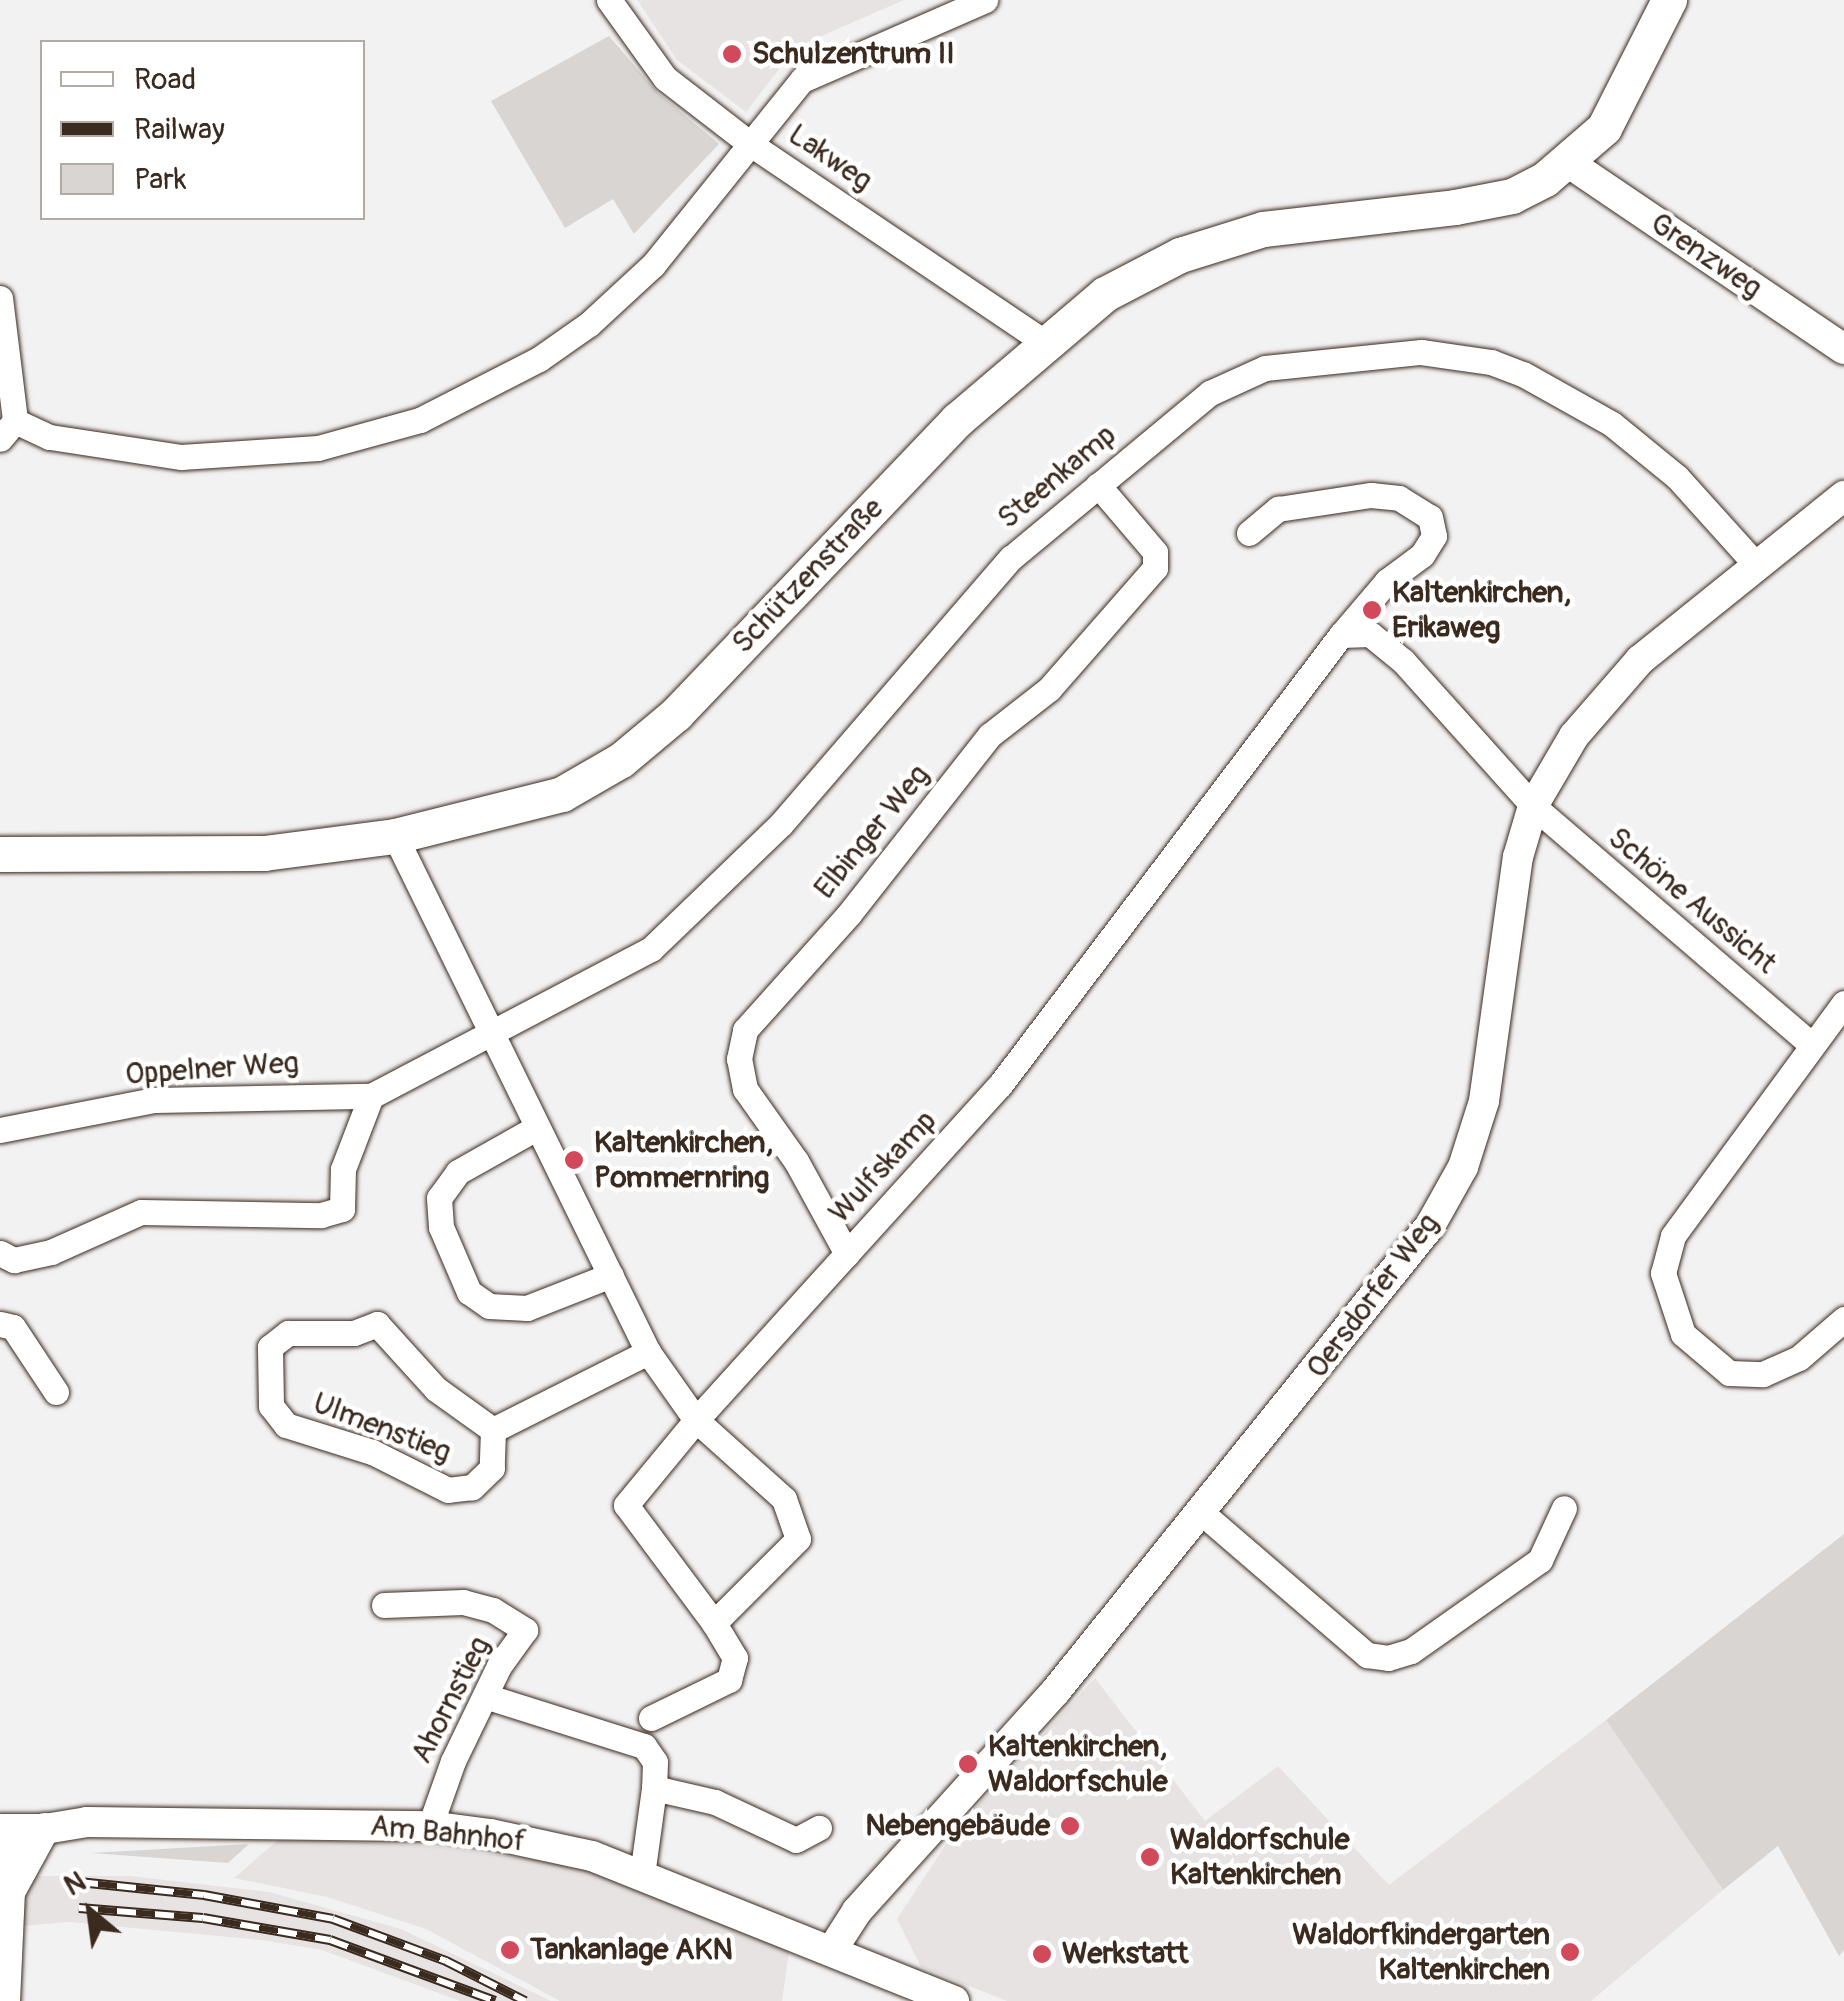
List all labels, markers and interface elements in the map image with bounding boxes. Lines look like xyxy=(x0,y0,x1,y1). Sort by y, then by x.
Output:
place label: Schulzentrum II xyxy=(752,36,955,72)
legend xyxy=(40,40,365,220)
marker: Schulzentrum II xyxy=(721,43,743,65)
text: Road xyxy=(134,61,196,98)
text: Railway xyxy=(134,111,225,148)
street label: Lakweg xyxy=(781,117,879,199)
text: Park xyxy=(134,161,187,198)
street label: Grenzweg xyxy=(1643,206,1769,306)
street label: Steenkamp xyxy=(991,417,1123,537)
street label: Schützenstraße xyxy=(725,491,891,661)
place label: Kaltenkirchen, Erikaweg xyxy=(1392,575,1571,646)
marker: Kaltenkirchen, Erikaweg xyxy=(1361,599,1383,621)
street label: Elbinger Weg xyxy=(807,758,937,906)
street label: Schöne Aussicht xyxy=(1601,820,1783,982)
street label: Oppelner Weg xyxy=(124,1045,300,1093)
street label: Wulfskamp xyxy=(822,1103,944,1231)
place label: Kaltenkirchen, Pommernring xyxy=(594,1125,773,1196)
marker: Kaltenkirchen, Pommernring xyxy=(563,1149,585,1171)
street label: Oersdorfer Weg xyxy=(1299,1207,1447,1385)
street label: Ulmenstieg xyxy=(308,1385,456,1471)
street label: Ahornstieg xyxy=(404,1631,498,1769)
place label: Kaltenkirchen, Waldorfschule xyxy=(988,1729,1168,1800)
marker: Kaltenkirchen, Waldorfschule xyxy=(957,1753,979,1775)
street label: Am Bahnhof xyxy=(368,1808,528,1860)
place label: Nebengebäude xyxy=(865,1808,1050,1844)
marker: Nebengebäude xyxy=(1059,1815,1081,1837)
place label: Waldorfschule Kaltenkirchen xyxy=(1170,1822,1350,1892)
marker: Waldorfschule Kaltenkirchen xyxy=(1139,1846,1161,1868)
north arrow xyxy=(40,1861,140,1961)
text: N xyxy=(58,1864,92,1904)
place label: Waldorfkindergarten Kaltenkirchen xyxy=(1292,1917,1550,1988)
place label: Tankanlage AKN xyxy=(530,1932,733,1968)
place label: Werkstatt xyxy=(1062,1936,1188,1972)
marker: Tankanlage AKN xyxy=(499,1939,521,1961)
marker: Waldorfkindergarten Kaltenkirchen xyxy=(1559,1941,1581,1963)
marker: Werkstatt xyxy=(1031,1943,1053,1965)

